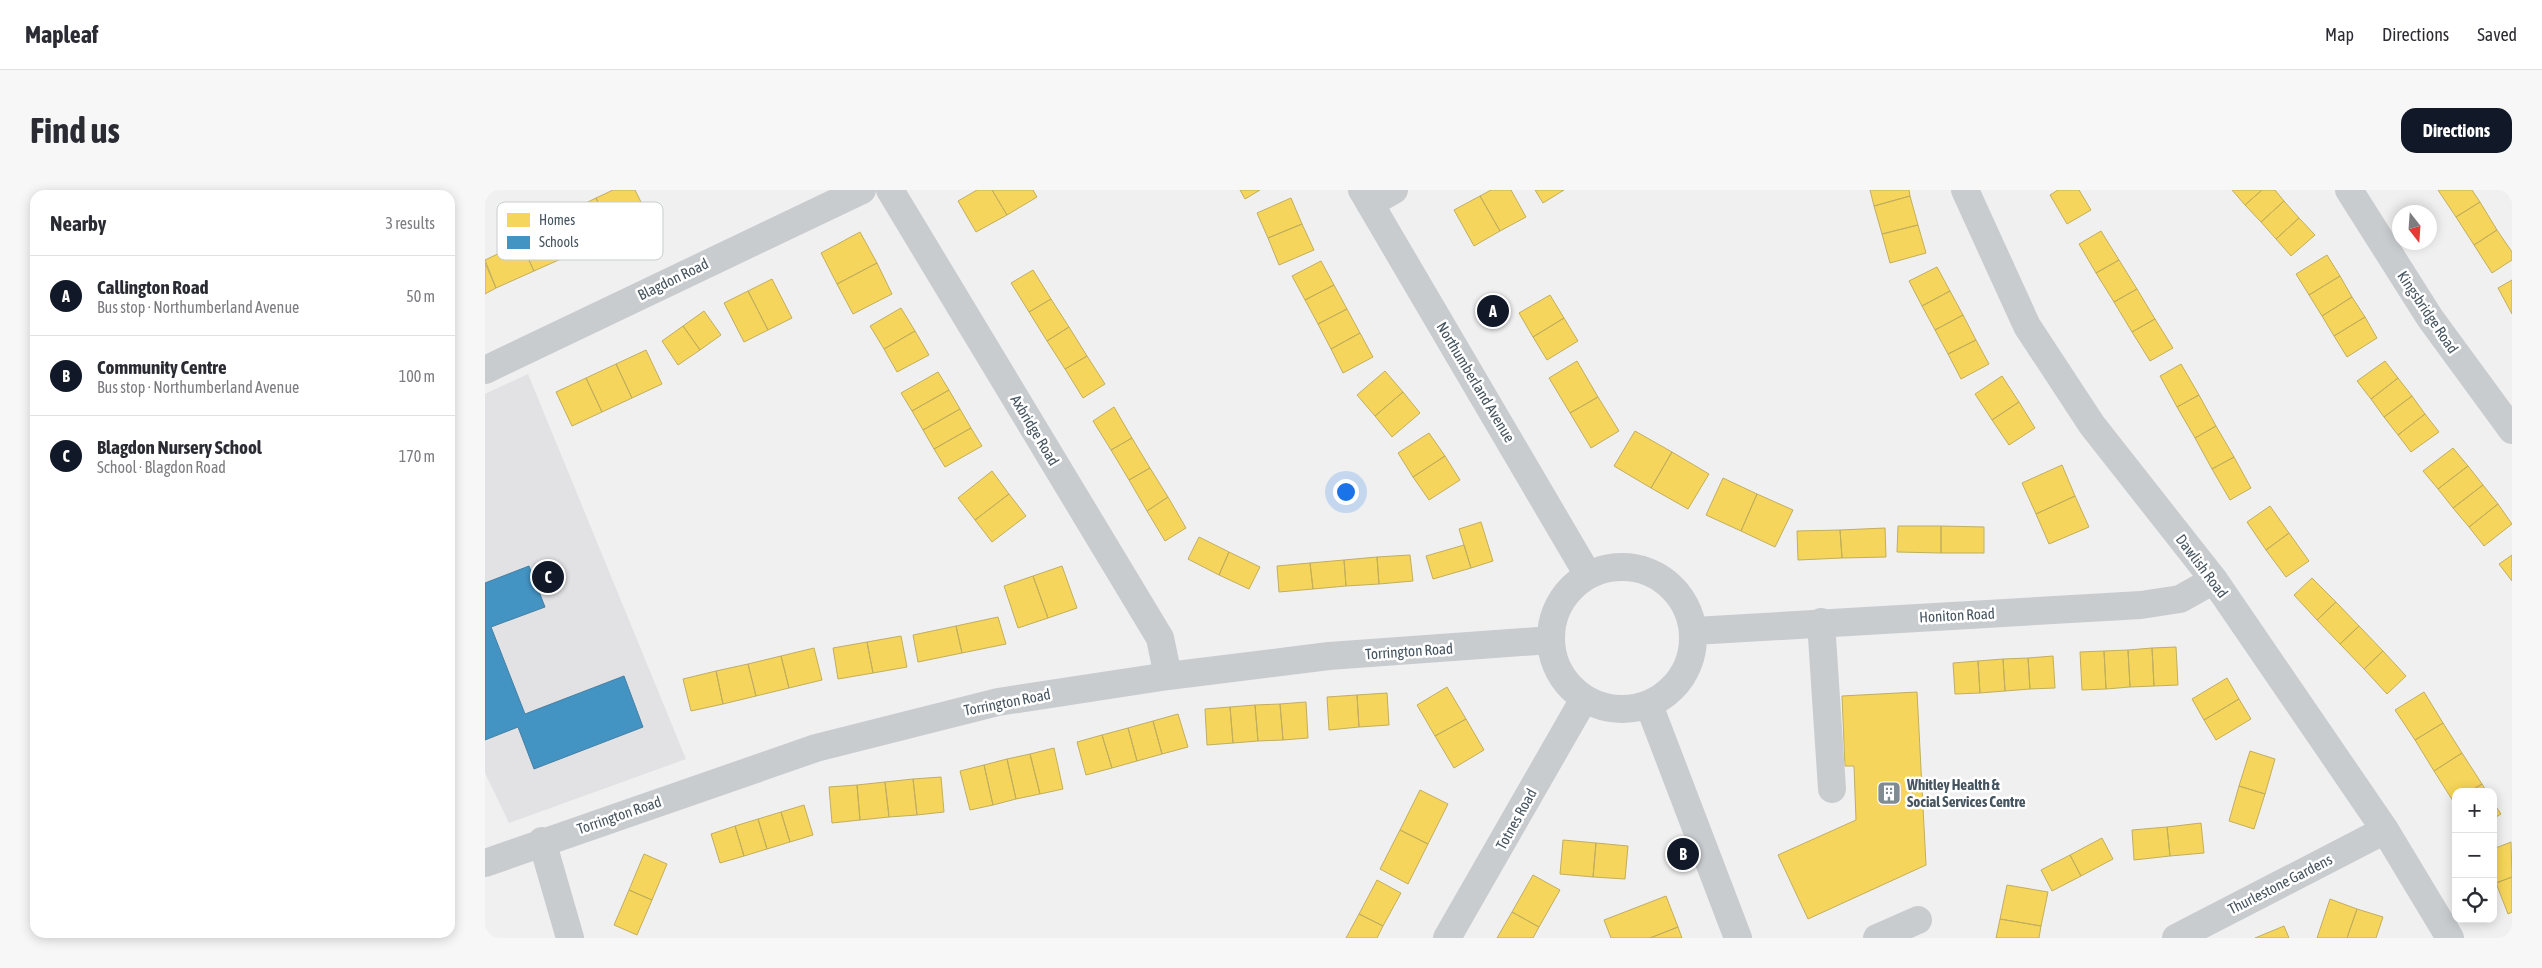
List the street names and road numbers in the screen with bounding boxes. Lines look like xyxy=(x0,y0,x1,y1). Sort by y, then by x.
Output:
street label: Blagdon Road xyxy=(635,255,711,303)
street label: Kingsbridge Road xyxy=(2394,268,2462,356)
street label: Northumberland Avenue xyxy=(1433,319,1519,445)
street label: Axbridge Road xyxy=(1007,392,1063,468)
street label: Dawlish Road xyxy=(2173,531,2231,601)
street label: Honiton Road xyxy=(1919,605,1995,625)
street label: Torrington Road xyxy=(1365,639,1453,663)
street label: Torrington Road xyxy=(962,685,1052,719)
street label: Totnes Road xyxy=(1492,786,1540,852)
street label: Torrington Road xyxy=(575,793,663,837)
street label: Thurlestone Gardens xyxy=(2225,850,2335,918)

